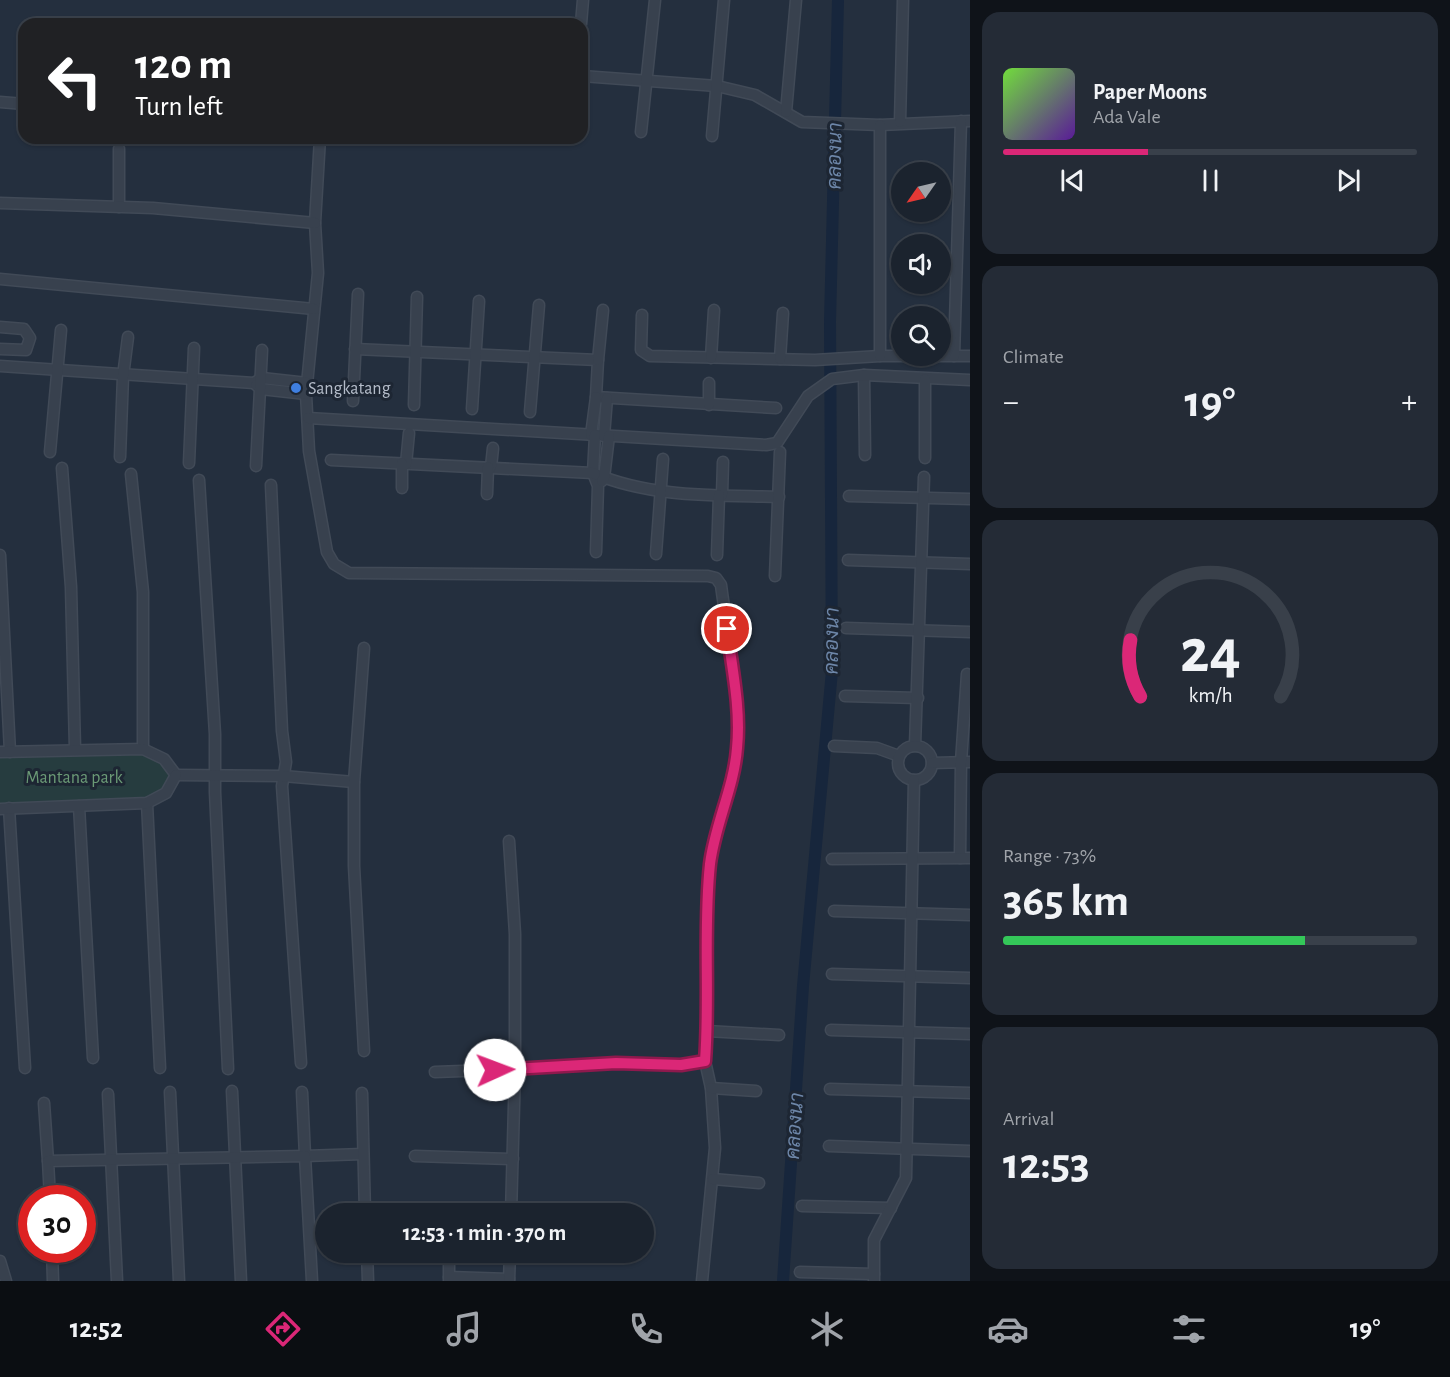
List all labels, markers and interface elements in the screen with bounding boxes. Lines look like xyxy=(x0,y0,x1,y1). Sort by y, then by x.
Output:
icon: left xyxy=(36,42,114,120)
text: 120 m xyxy=(135,44,232,86)
text: Paper Moons xyxy=(1093,81,1207,103)
text: Turn left xyxy=(135,93,223,120)
text: Ada Vale xyxy=(1093,107,1161,127)
water label: คลองนา xyxy=(824,122,846,190)
north arrow xyxy=(891,162,951,222)
map controls xyxy=(891,162,951,366)
icon: previous xyxy=(1056,164,1089,197)
icon: pause xyxy=(1194,164,1227,197)
icon: next xyxy=(1332,164,1365,197)
button: sound xyxy=(891,234,951,294)
button: search xyxy=(891,306,951,366)
text: Climate xyxy=(1003,347,1064,367)
place label: Sangkatang xyxy=(308,380,391,398)
text: 19° xyxy=(1184,380,1236,425)
marker: Sangkatang xyxy=(289,381,303,395)
text: − xyxy=(1003,386,1019,419)
text: + xyxy=(1401,386,1417,419)
pin xyxy=(701,603,752,654)
water label: คลองนา xyxy=(821,607,843,675)
icon: arrive xyxy=(710,612,743,645)
text: 24 xyxy=(1180,622,1240,684)
text: km/h xyxy=(1188,686,1232,707)
park label: Mantana park xyxy=(25,769,123,787)
text: Range · 73% xyxy=(1003,846,1096,866)
text: 365 km xyxy=(1003,879,1129,924)
position arrow xyxy=(463,1038,527,1102)
water label: คลองนา xyxy=(783,1092,807,1160)
text: Arrival xyxy=(1003,1109,1054,1129)
text: 12:53 xyxy=(1003,1142,1090,1187)
speed limit sign: 30 xyxy=(18,1185,96,1263)
text: 12:53 · 1 min · 370 m xyxy=(403,1222,566,1244)
icon: directions xyxy=(262,1308,304,1350)
icon: music xyxy=(443,1308,485,1350)
icon: phone xyxy=(625,1308,667,1350)
icon: climate xyxy=(806,1308,848,1350)
icon: car xyxy=(987,1308,1029,1350)
icon: filters xyxy=(1168,1308,1210,1350)
text: 12:52 xyxy=(70,1315,123,1342)
text: 19° xyxy=(1350,1315,1380,1342)

